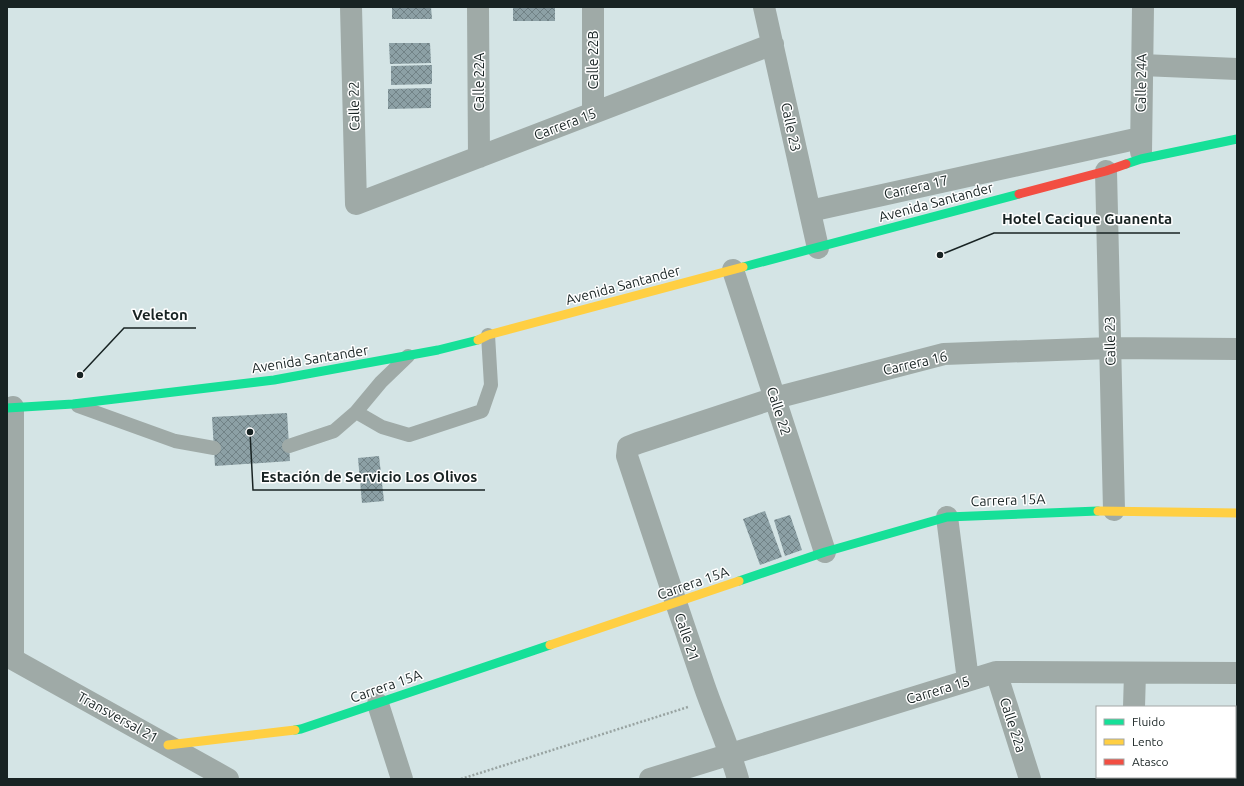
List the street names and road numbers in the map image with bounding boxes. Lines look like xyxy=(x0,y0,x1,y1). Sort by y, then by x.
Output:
street label: Calle 22B xyxy=(585,31,601,89)
street label: Calle 22A xyxy=(471,53,487,111)
street label: Calle 24A xyxy=(1132,53,1150,113)
street label: Calle 22 xyxy=(346,81,362,131)
street label: Calle 23 xyxy=(778,101,804,153)
street label: Carrera 15 xyxy=(532,105,598,143)
street label: Carrera 17 xyxy=(882,172,950,202)
street label: Avenida Santander xyxy=(877,179,996,225)
street label: Avenida Santander xyxy=(564,262,683,308)
street label: Calle 23 xyxy=(1102,316,1118,366)
street label: Avenida Santander xyxy=(251,342,370,376)
street label: Carrera 16 xyxy=(881,348,949,378)
street label: Calle 22 xyxy=(764,385,794,437)
street label: Carrera 15A xyxy=(970,491,1046,509)
street label: Carrera 15A xyxy=(655,563,731,603)
street label: Calle 21 xyxy=(671,611,703,663)
street label: Carrera 15A xyxy=(348,666,424,706)
street label: Carrera 15 xyxy=(904,673,972,707)
street label: Transversal 21 xyxy=(75,688,161,746)
street label: Calle 22a xyxy=(997,695,1029,755)

